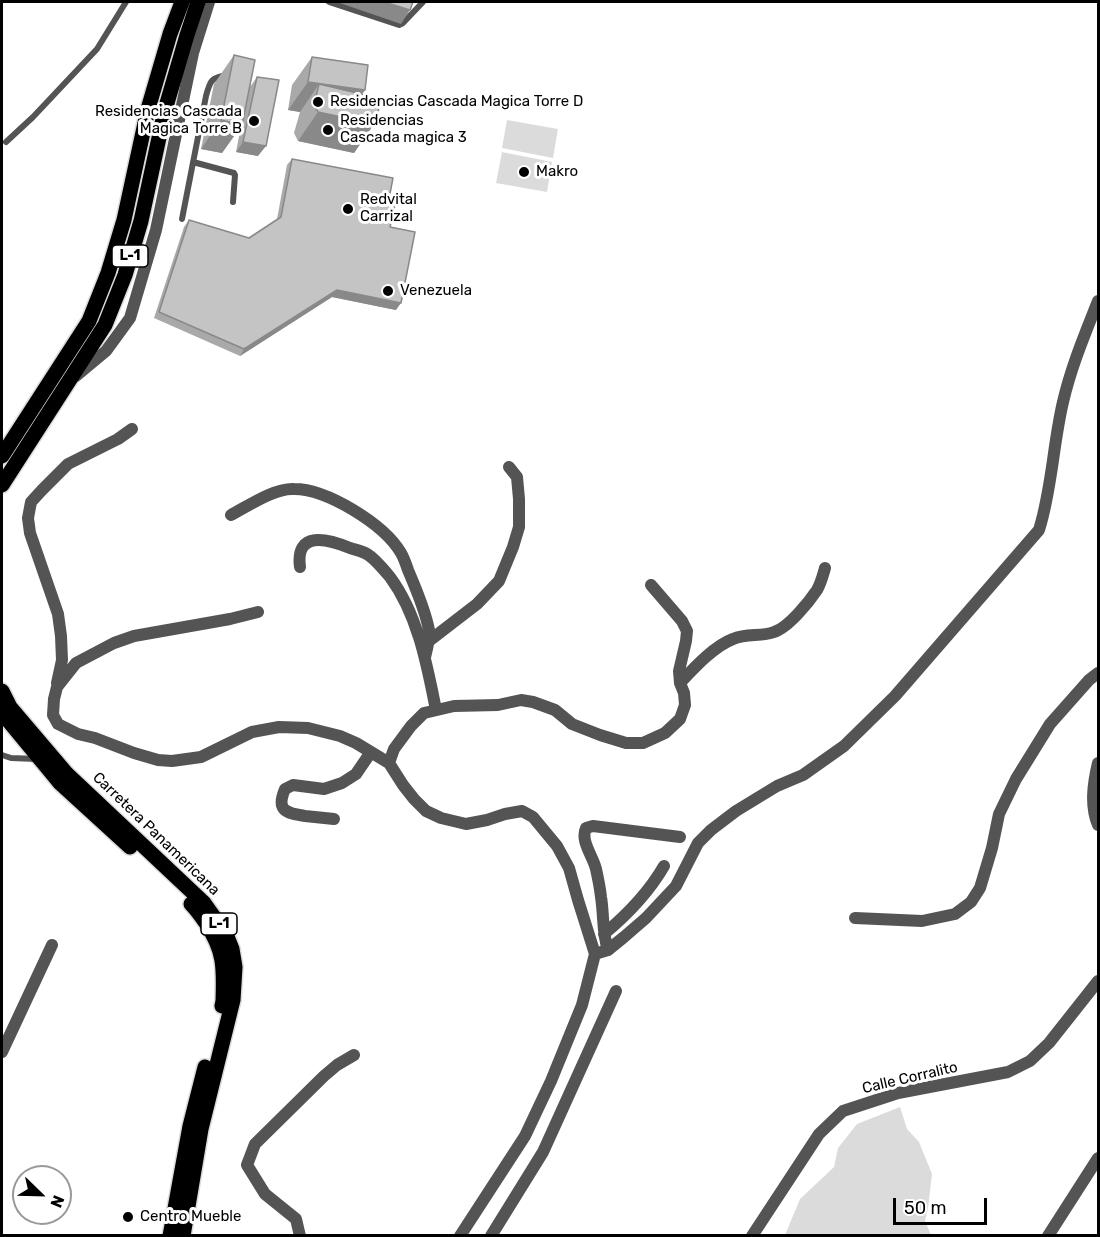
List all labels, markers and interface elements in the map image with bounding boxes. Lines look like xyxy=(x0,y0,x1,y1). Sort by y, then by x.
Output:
place label: Residencias Cascada Magica Torre D xyxy=(330,93,583,111)
marker: Residencias Cascada Magica Torre D xyxy=(311,95,325,109)
place label: Residencias Cascada Magica Torre B xyxy=(95,103,242,138)
place label: Residencias Cascada magica 3 xyxy=(340,112,467,147)
marker: Residencias Cascada Magica Torre B xyxy=(247,114,261,128)
marker: Residencias Cascada magica 3 xyxy=(321,123,335,137)
place label: Makro xyxy=(536,163,578,181)
marker: Makro xyxy=(517,165,531,179)
place label: Redvital Carrizal xyxy=(360,191,417,226)
marker: Redvital Carrizal xyxy=(341,202,355,216)
road number: L-1 xyxy=(112,245,148,267)
place label: Venezuela xyxy=(400,282,472,300)
marker: Venezuela xyxy=(381,284,395,298)
street label: Carretera Panamericana xyxy=(89,769,223,899)
road number: L-1 xyxy=(201,913,237,935)
street label: Calle Corralito xyxy=(860,1058,960,1098)
north arrow xyxy=(12,1165,72,1225)
scale bar xyxy=(896,1186,990,1224)
text: N xyxy=(46,1192,68,1210)
text: 50 m xyxy=(904,1197,947,1219)
place label: Centro Mueble xyxy=(140,1208,241,1226)
marker: Centro Mueble xyxy=(121,1210,135,1224)

